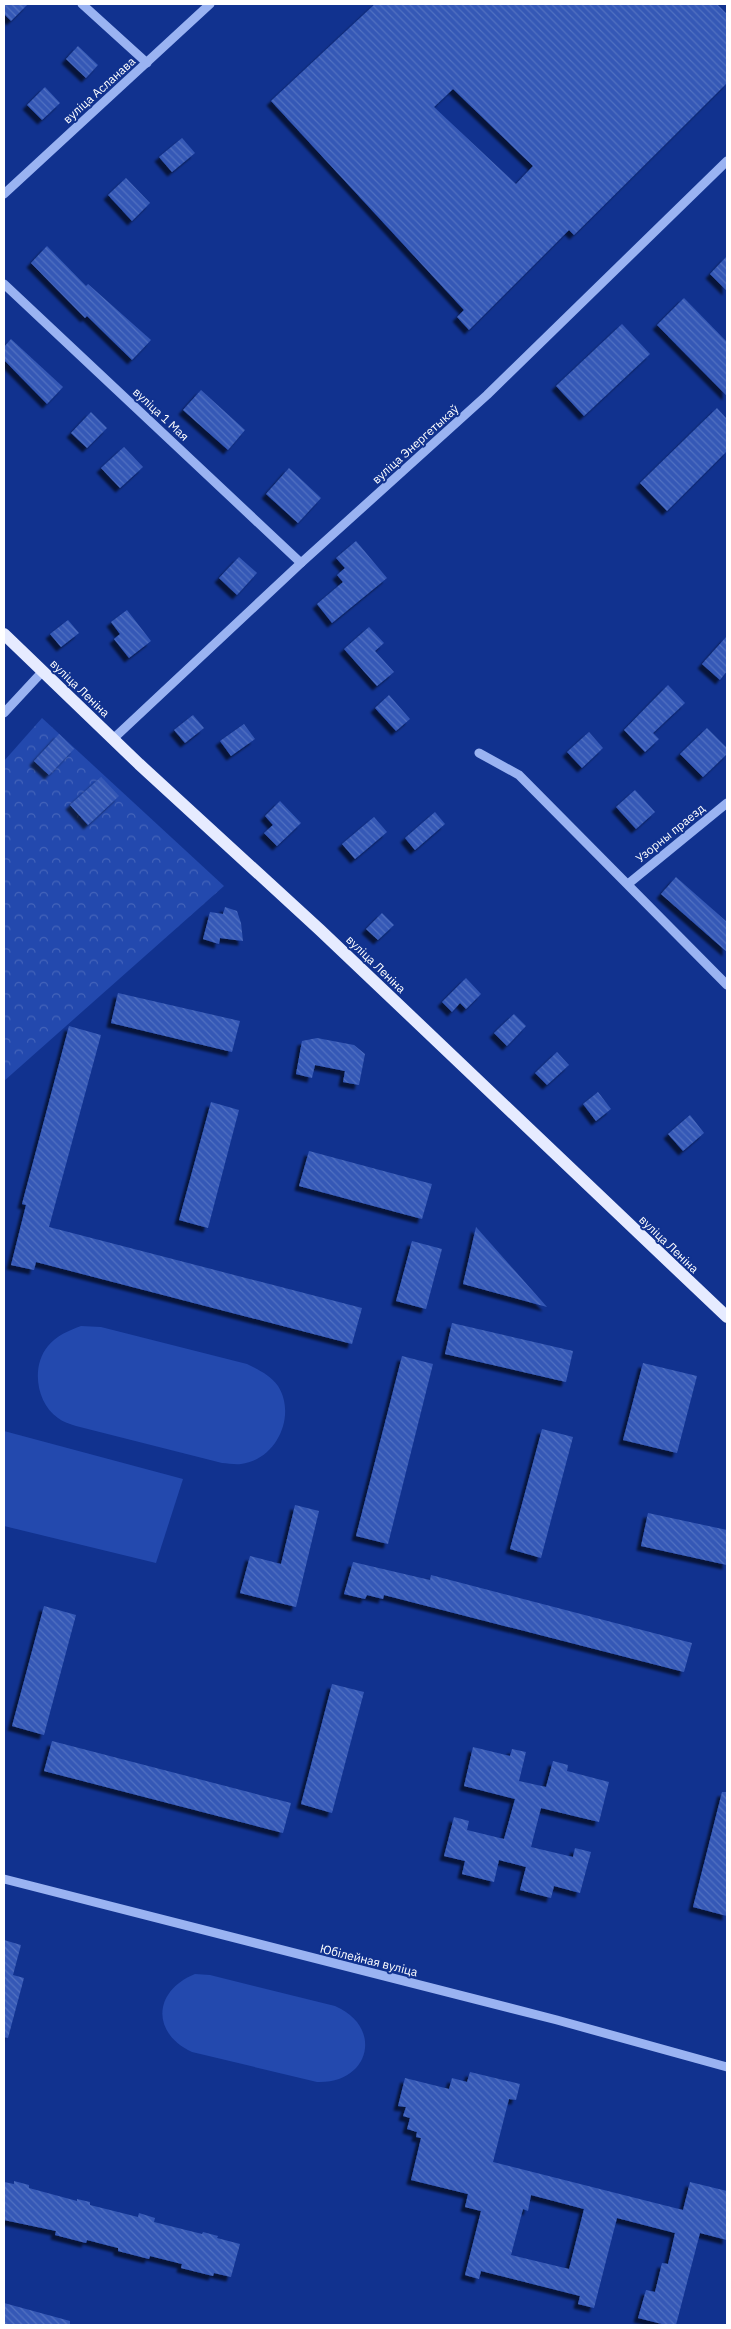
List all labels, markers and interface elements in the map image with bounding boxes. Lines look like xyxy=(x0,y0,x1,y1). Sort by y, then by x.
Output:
street label: вуліца Асланава xyxy=(60,53,139,126)
street label: вуліца 1 Мая xyxy=(130,384,192,444)
street label: вуліца Энергетыкаў xyxy=(369,401,461,487)
street label: вуліца Леніна xyxy=(47,656,113,721)
street label: Узорны праезд xyxy=(632,801,708,865)
street label: вуліца Леніна xyxy=(343,932,409,997)
street label: вуліца Леніна xyxy=(636,1212,702,1277)
street label: Юбілейная вуліца xyxy=(319,1941,420,1980)

